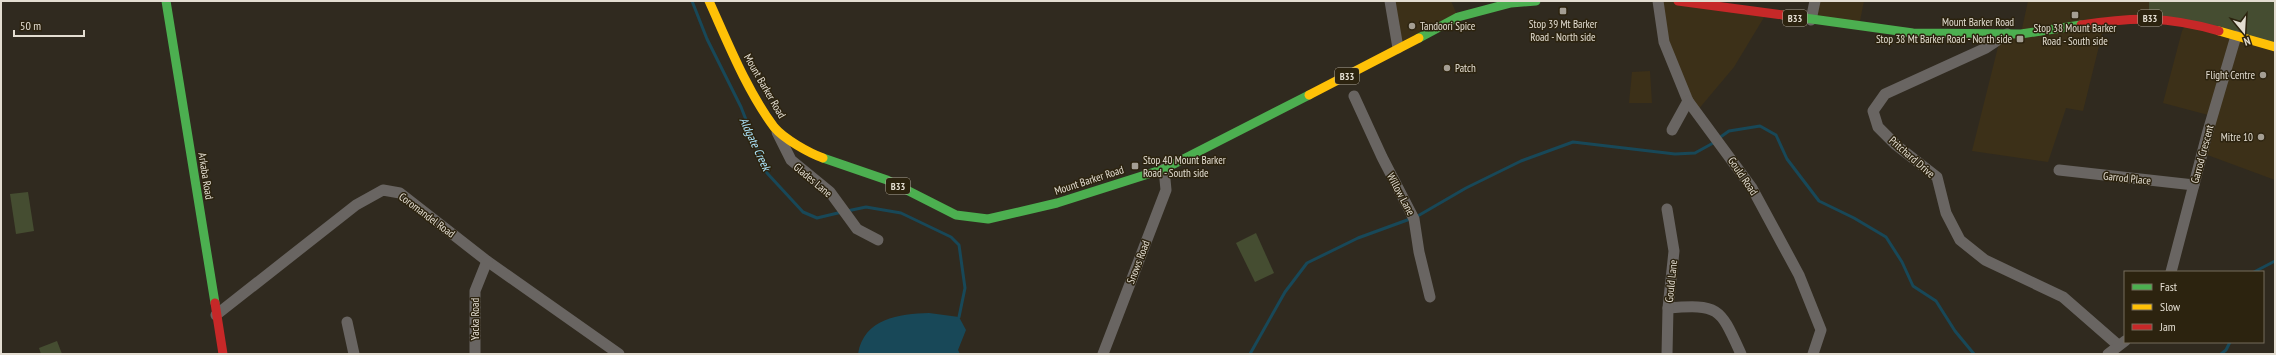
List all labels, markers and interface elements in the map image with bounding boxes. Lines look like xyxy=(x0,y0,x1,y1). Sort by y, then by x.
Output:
marker: Stop 39 Mt Barker Road - North side xyxy=(1558,6,1568,16)
road number: B33 xyxy=(1783,10,1807,26)
marker: Stop 38 Mount Barker Road - South side xyxy=(2070,10,2080,20)
road number: B33 xyxy=(2138,10,2162,26)
scale bar xyxy=(14,12,84,38)
north arrow xyxy=(2224,12,2264,52)
street label: Mount Barker Road xyxy=(1942,15,2014,29)
place label: Stop 39 Mt Barker Road - North side xyxy=(1529,17,1597,44)
text: 50 m xyxy=(20,18,41,33)
place label: Tandoori Spice xyxy=(1420,19,1476,33)
marker: Tandoori Spice xyxy=(1407,21,1417,31)
place label: Stop 38 Mount Barker Road - South side xyxy=(2034,21,2116,48)
place label: Stop 38 Mt Barker Road - North side xyxy=(1876,32,2012,46)
marker: Stop 38 Mt Barker Road - North side xyxy=(2015,34,2025,44)
text: N xyxy=(2242,34,2252,49)
street label: Mount Barker Road xyxy=(741,51,789,121)
place label: Patch xyxy=(1455,61,1476,75)
marker: Patch xyxy=(1442,63,1452,73)
road number: B33 xyxy=(1335,68,1359,84)
place label: Flight Centre xyxy=(2206,68,2255,82)
marker: Flight Centre xyxy=(2258,70,2268,80)
water label: Aldgate Creek xyxy=(737,115,775,174)
street label: Garrod Crescent xyxy=(2187,123,2217,185)
place label: Mitre 10 xyxy=(2221,130,2253,144)
marker: Mitre 10 xyxy=(2256,132,2266,142)
street label: Pritchard Drive xyxy=(1886,133,1938,181)
street label: Arkaba Road xyxy=(195,152,217,201)
place label: Stop 40 Mount Barker Road - South side xyxy=(1143,153,1226,180)
street label: Gould Road xyxy=(1725,154,1761,198)
street label: Glades Lane xyxy=(791,160,835,200)
marker: Stop 40 Mount Barker Road - South side xyxy=(1130,161,1140,171)
street label: Mount Barker Road xyxy=(1053,162,1126,198)
street label: Garrod Place xyxy=(2102,169,2152,188)
street label: Willow Lane xyxy=(1384,170,1418,218)
road number: B33 xyxy=(886,178,910,194)
street label: Coromandel Road xyxy=(396,189,458,241)
street label: Snows Road xyxy=(1123,238,1153,286)
street label: Gould Lane xyxy=(1662,259,1680,303)
legend xyxy=(2124,271,2264,343)
text: Fast xyxy=(2160,279,2178,294)
street label: Yacka Road xyxy=(468,298,482,340)
text: Slow xyxy=(2160,299,2181,314)
text: Jam xyxy=(2159,319,2176,334)

